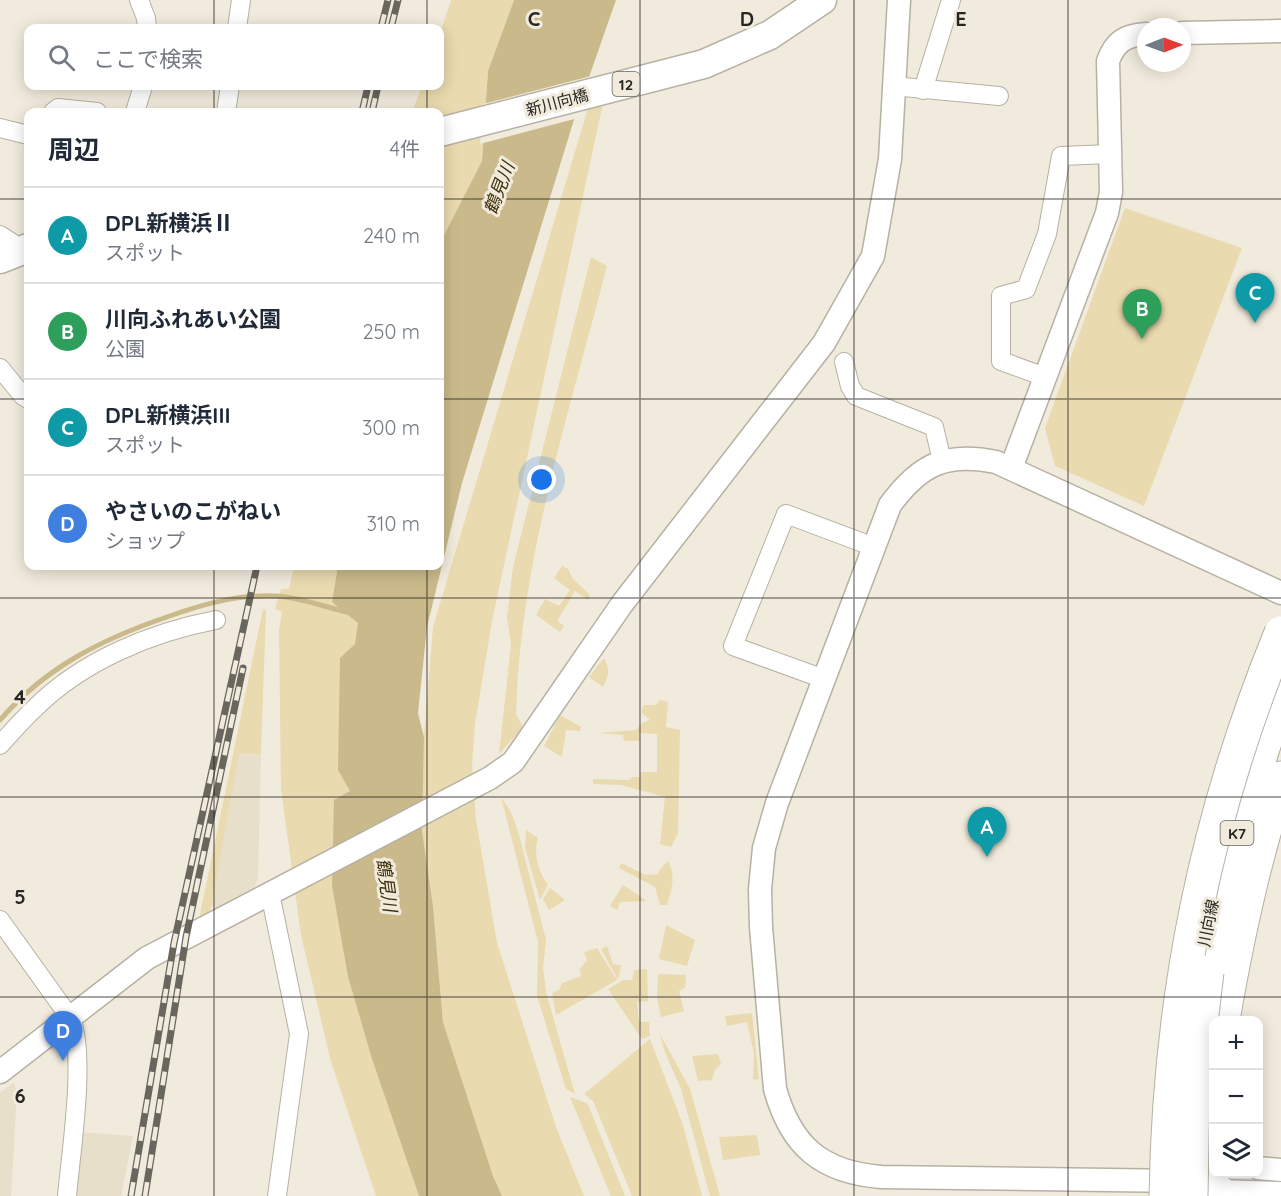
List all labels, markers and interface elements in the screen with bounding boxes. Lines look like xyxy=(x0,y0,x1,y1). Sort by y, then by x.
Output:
text: C xyxy=(528,6,541,31)
text: D xyxy=(740,6,754,31)
text: E xyxy=(955,6,967,31)
north arrow xyxy=(1137,18,1191,72)
search box xyxy=(24,24,444,90)
icon: search xyxy=(45,41,78,74)
text: ここで検索 xyxy=(93,45,203,73)
road number: 12 xyxy=(612,72,640,96)
street label: 新川向橋 xyxy=(523,84,591,120)
text: 周辺 xyxy=(48,133,100,166)
text: 4件 xyxy=(389,136,420,161)
water label: 鶴見川 xyxy=(479,157,520,217)
text: DPL新横浜Ⅱ xyxy=(105,209,234,237)
text: A xyxy=(61,223,74,248)
text: 240 m xyxy=(363,223,420,248)
text: スポット xyxy=(105,240,185,265)
pin: C xyxy=(1236,274,1274,323)
pin: B xyxy=(1122,290,1162,339)
text: 川向ふれあい公園 xyxy=(105,305,281,333)
text: B xyxy=(61,319,74,344)
text: 250 m xyxy=(362,319,420,344)
text: 公園 xyxy=(105,336,145,361)
text: DPL新横浜III xyxy=(105,401,231,429)
text: C xyxy=(61,415,74,440)
text: 300 m xyxy=(362,415,420,440)
text: スポット xyxy=(105,432,185,457)
your location xyxy=(527,465,556,494)
text: やさいのこがねい xyxy=(105,497,281,525)
text: D xyxy=(60,511,75,536)
text: 310 m xyxy=(367,511,420,536)
text: ショップ xyxy=(105,528,185,553)
text: 4 xyxy=(14,684,26,709)
pin: A xyxy=(968,808,1006,857)
road number: K7 xyxy=(1220,821,1254,845)
water label: 鶴見川 xyxy=(372,857,402,915)
text: 5 xyxy=(14,884,26,909)
street label: 川向線 xyxy=(1194,898,1222,948)
pin: D xyxy=(44,1012,82,1061)
map controls xyxy=(1209,1016,1263,1178)
button: + xyxy=(1209,1016,1263,1070)
button: − xyxy=(1209,1070,1263,1124)
text: 6 xyxy=(14,1083,26,1108)
button: layers xyxy=(1209,1124,1263,1178)

